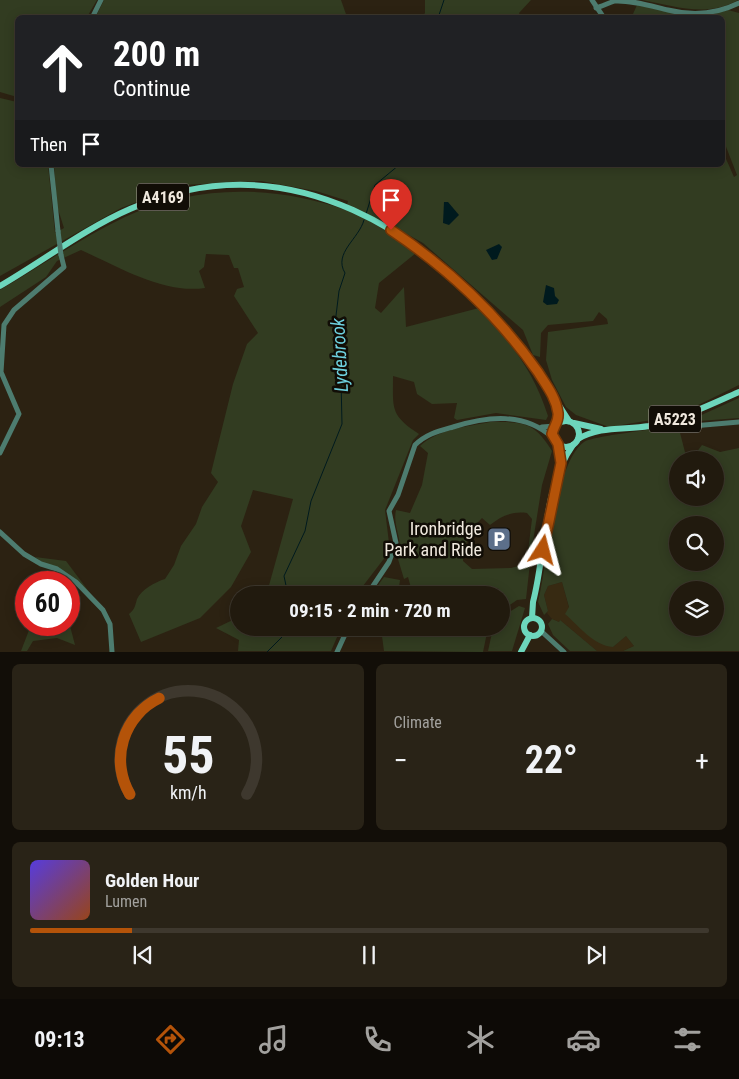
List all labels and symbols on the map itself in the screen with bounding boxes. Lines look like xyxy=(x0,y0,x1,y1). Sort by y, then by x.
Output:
pin xyxy=(370,179,412,230)
road number: A4169 xyxy=(137,183,189,210)
water label: Lydebrook xyxy=(326,317,353,393)
road number: A5223 xyxy=(649,406,701,432)
place label: Ironbridge Park and Ride xyxy=(384,518,482,560)
position arrow xyxy=(516,523,568,575)
parking icon: Ironbridge Park and Ride xyxy=(486,526,512,552)
speed limit sign: 60 xyxy=(15,571,80,636)

